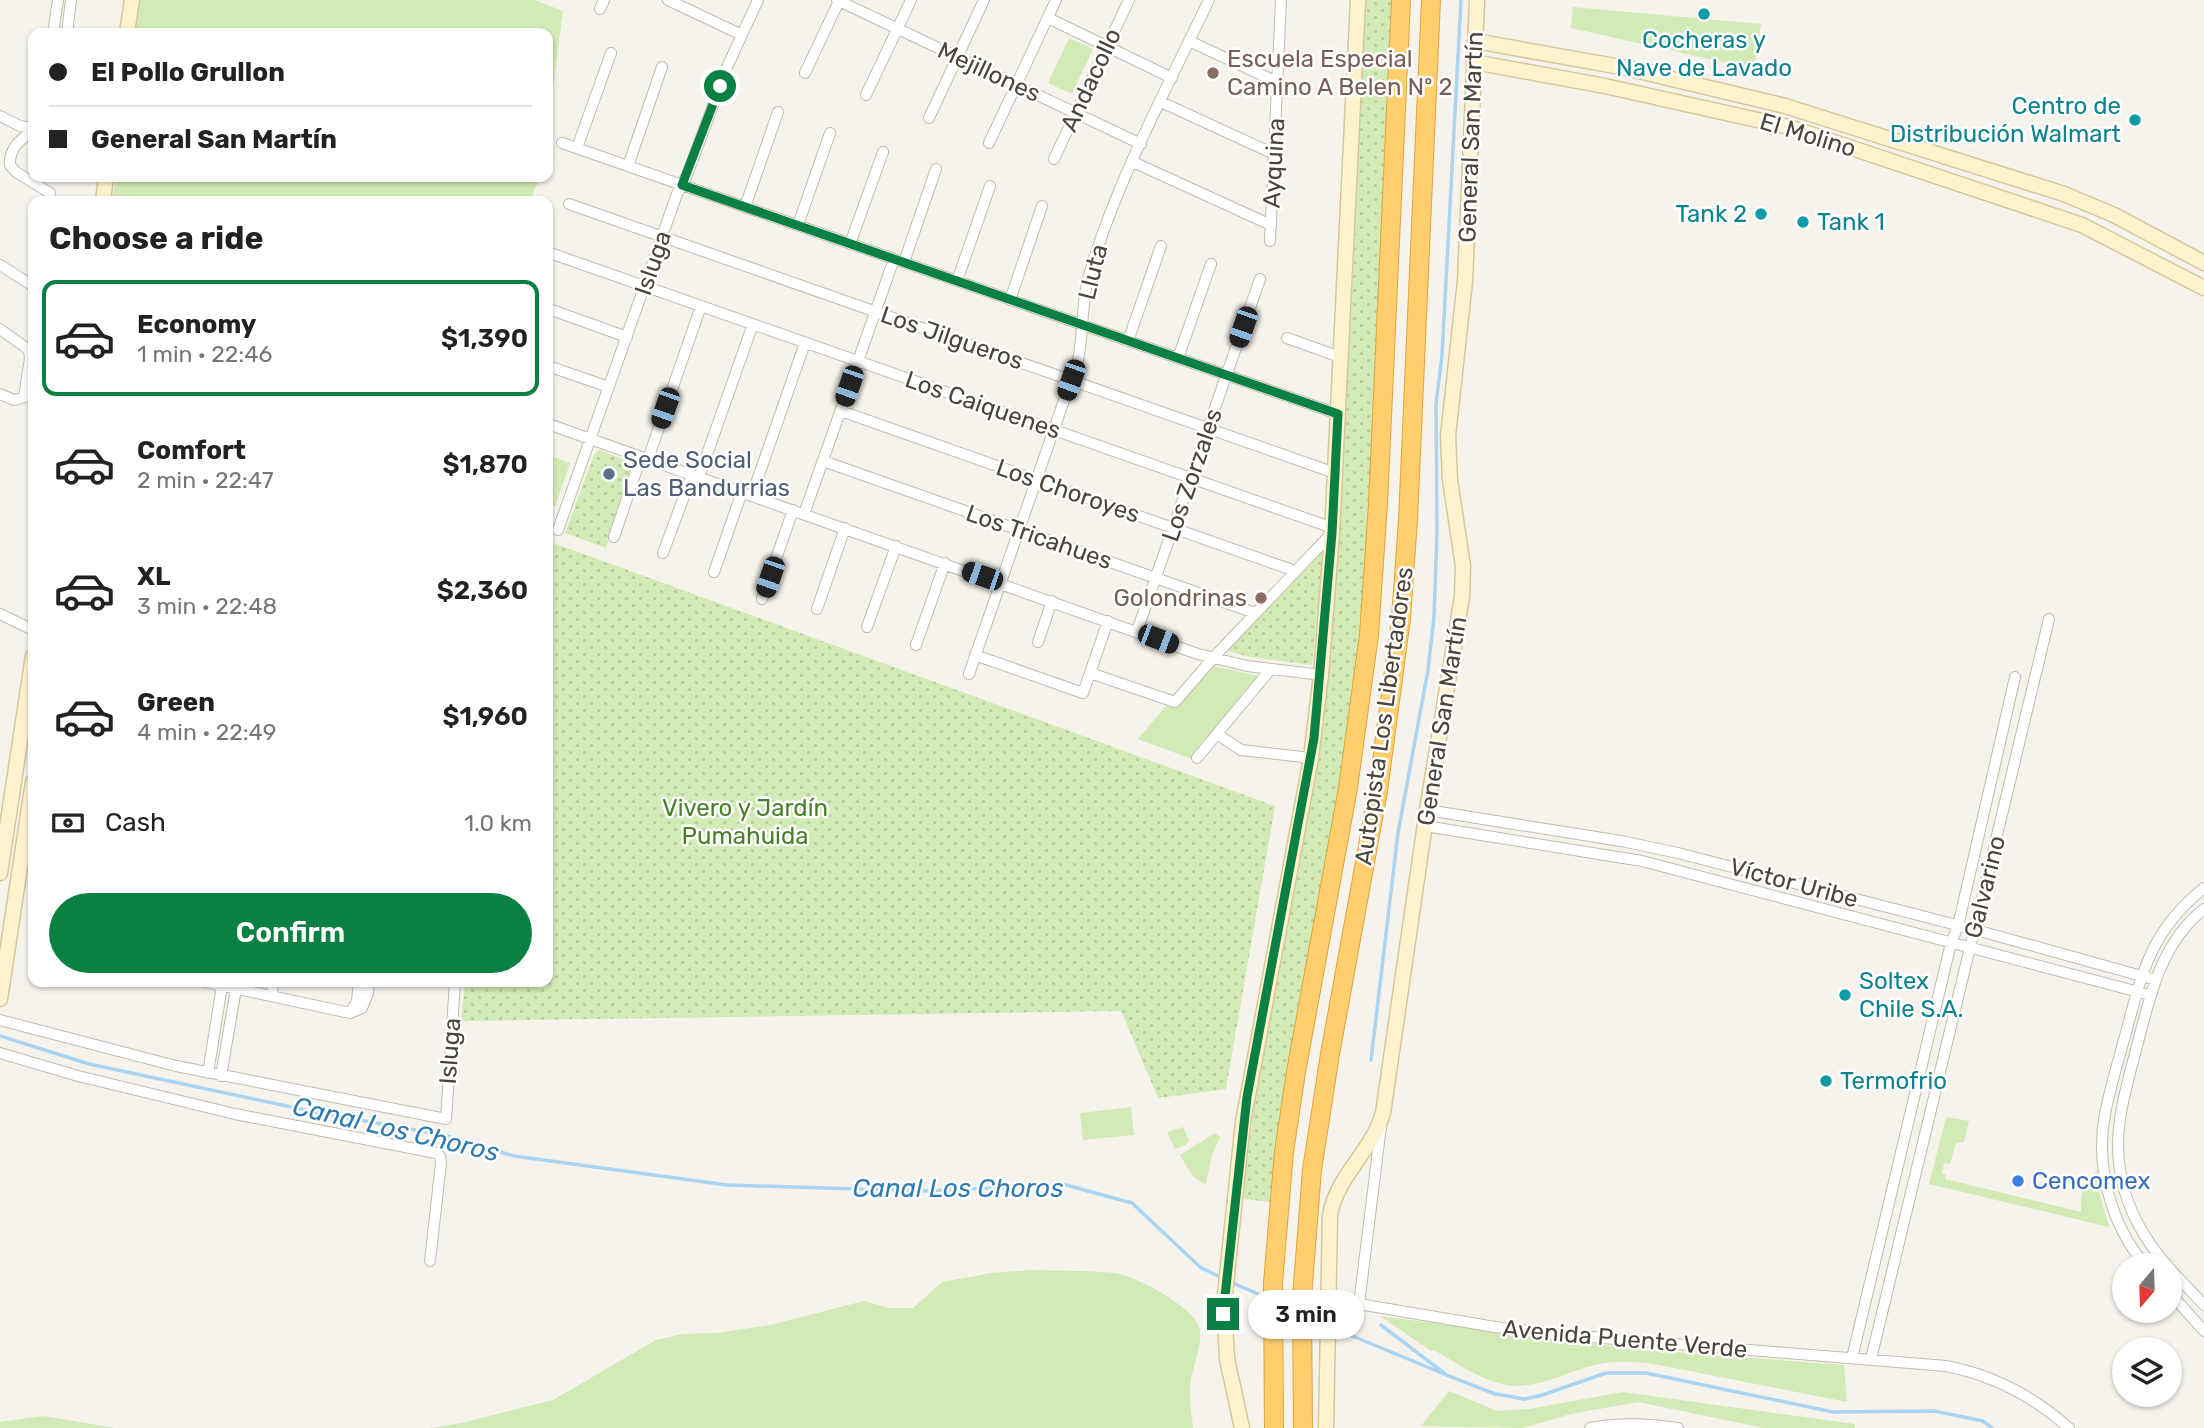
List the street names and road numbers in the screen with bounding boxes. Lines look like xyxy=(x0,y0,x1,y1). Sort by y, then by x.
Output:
street label: Andacollo xyxy=(1055,24,1127,136)
street label: General San Martín xyxy=(1453,31,1489,243)
street label: Mejillones xyxy=(933,36,1045,108)
street label: El Molino xyxy=(1757,107,1859,163)
street label: Ayquina xyxy=(1258,117,1290,209)
street label: Isluga xyxy=(629,227,677,299)
street label: Lluta xyxy=(1073,241,1113,303)
street label: Los Jilgueros xyxy=(877,300,1027,376)
street label: Los Caiquenes xyxy=(902,365,1064,445)
street label: Los Zorzales xyxy=(1156,405,1228,545)
street label: Los Choroyes xyxy=(992,453,1144,529)
street label: Los Tricahues xyxy=(962,499,1116,575)
street label: Autopista Los Libertadores xyxy=(1349,565,1419,867)
street label: General San Martín xyxy=(1412,614,1472,828)
street label: Galvarino xyxy=(1959,833,2011,941)
street label: Víctor Uribe xyxy=(1727,852,1861,914)
street label: Isluga xyxy=(434,1017,466,1085)
street label: Avenida Puente Verde xyxy=(1501,1314,1749,1364)

